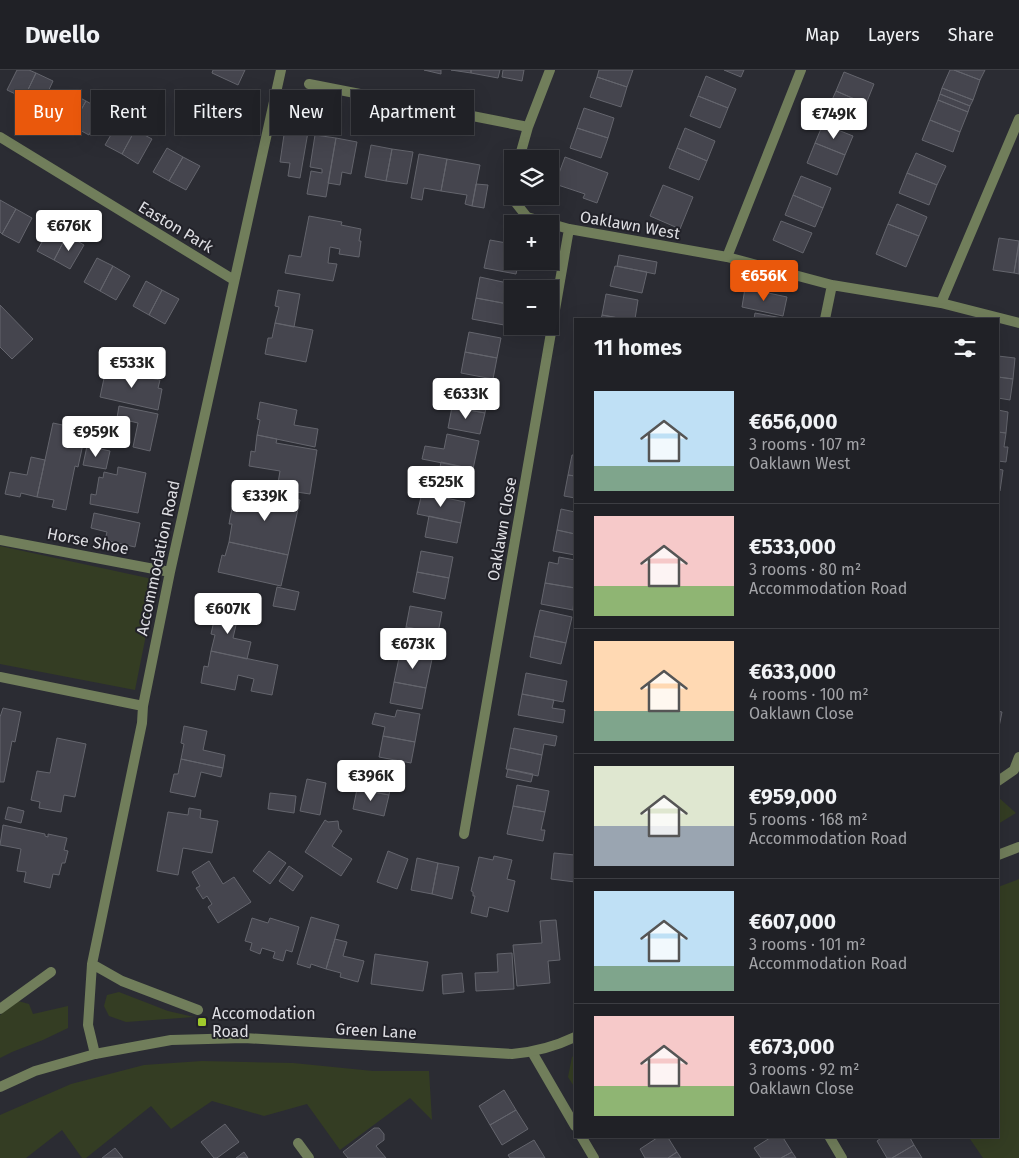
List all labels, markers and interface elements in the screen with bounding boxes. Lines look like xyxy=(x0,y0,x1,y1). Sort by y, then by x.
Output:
text: Dwello xyxy=(25,21,100,49)
text: Map xyxy=(805,24,840,46)
text: Layers xyxy=(868,24,920,46)
text: Share xyxy=(948,24,994,46)
chip: Buy xyxy=(15,90,81,135)
chip: Rent xyxy=(91,90,165,135)
chip: Filters xyxy=(175,90,260,135)
chip: New xyxy=(270,90,341,135)
chip: Apartment xyxy=(351,90,474,135)
pin: €749K xyxy=(799,98,869,140)
text: €749K xyxy=(812,104,856,123)
map controls xyxy=(504,150,559,335)
button: layers xyxy=(504,150,559,205)
street label: Easton Park xyxy=(135,197,218,257)
street label: Oaklawn West xyxy=(579,207,682,243)
pin: €676K xyxy=(34,210,104,252)
button: + xyxy=(504,215,559,270)
text: €676K xyxy=(47,216,91,235)
pin: €656K xyxy=(729,260,799,302)
text: €656K xyxy=(741,266,787,285)
button: − xyxy=(504,280,559,335)
icon: filters xyxy=(951,334,979,362)
text: 11 homes xyxy=(594,335,682,361)
pin: €533K xyxy=(97,346,167,389)
text: €533K xyxy=(110,353,154,372)
pin: €633K xyxy=(431,378,501,420)
text: €633K xyxy=(444,384,488,403)
text: €656,000 xyxy=(749,409,837,435)
icon: home xyxy=(634,411,694,471)
pin: €959K xyxy=(61,416,131,458)
text: €959K xyxy=(73,422,119,441)
text: 3 rooms · 107 m² xyxy=(749,435,866,454)
text: Oaklawn West xyxy=(749,454,850,473)
pin: €525K xyxy=(406,466,476,508)
text: €525K xyxy=(419,472,463,491)
street label: Oaklawn Close xyxy=(484,476,520,582)
street label: Accommodation Road xyxy=(132,479,184,637)
pin: €339K xyxy=(230,480,300,522)
text: €339K xyxy=(242,486,288,505)
street label: Horse Shoe xyxy=(46,524,130,558)
text: €533,000 xyxy=(749,534,836,560)
icon: home xyxy=(634,536,694,596)
text: 3 rooms · 80 m² xyxy=(749,560,861,579)
text: Accommodation Road xyxy=(749,579,907,598)
pin: €607K xyxy=(193,592,263,635)
text: €607K xyxy=(206,599,250,618)
pin: €673K xyxy=(378,628,448,670)
text: €673K xyxy=(391,634,435,653)
text: €633,000 xyxy=(749,659,836,685)
icon: home xyxy=(634,661,694,721)
text: 4 rooms · 100 m² xyxy=(749,685,869,704)
text: Oaklawn Close xyxy=(749,704,854,723)
pin: €396K xyxy=(336,760,406,802)
text: €396K xyxy=(348,766,394,785)
text: €959,000 xyxy=(749,784,837,810)
icon: home xyxy=(634,786,694,846)
text: 5 rooms · 168 m² xyxy=(749,810,868,829)
text: Accommodation Road xyxy=(749,829,907,848)
text: €607,000 xyxy=(749,909,836,935)
icon: home xyxy=(634,911,694,971)
text: 3 rooms · 101 m² xyxy=(749,935,866,954)
text: Accommodation Road xyxy=(749,954,907,973)
place label: Accomodation Road xyxy=(212,1004,316,1041)
marker: Accomodation Road xyxy=(196,1016,208,1028)
street label: Green Lane xyxy=(335,1019,417,1043)
text: €673,000 xyxy=(749,1034,835,1060)
icon: home xyxy=(634,1036,694,1096)
text: 3 rooms · 92 m² xyxy=(749,1060,859,1079)
text: Oaklawn Close xyxy=(749,1079,854,1098)

